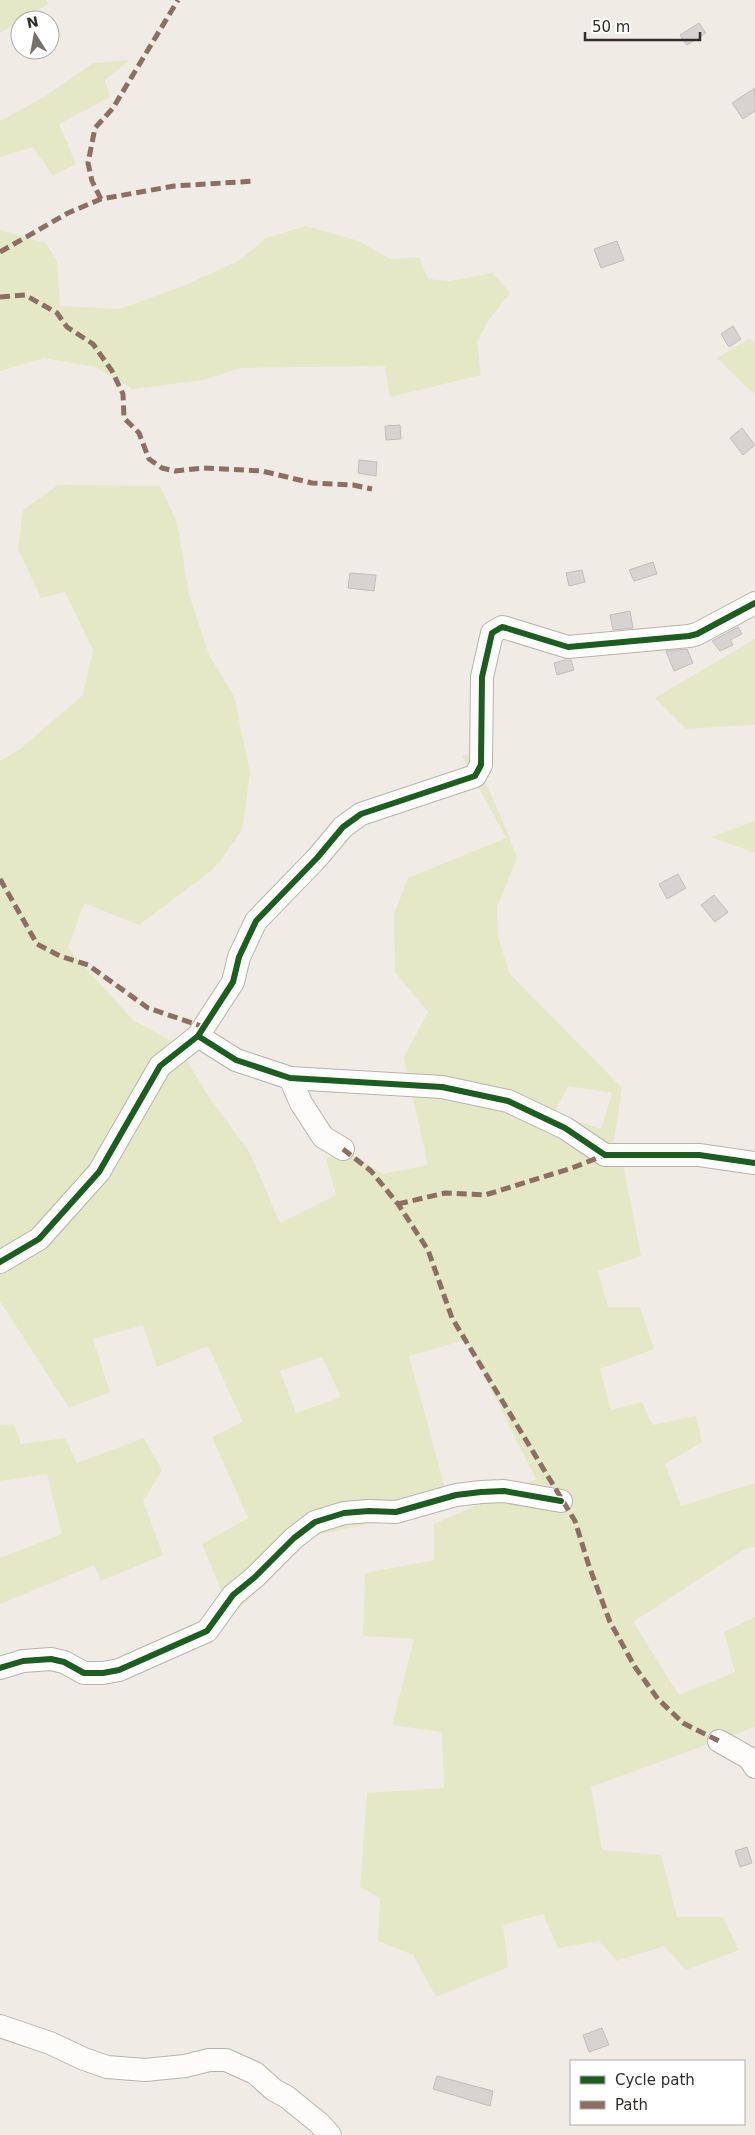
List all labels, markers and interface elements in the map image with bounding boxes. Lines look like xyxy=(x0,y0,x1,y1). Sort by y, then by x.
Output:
north arrow xyxy=(10,10,60,60)
scale bar xyxy=(585,10,700,42)
text: N xyxy=(25,13,40,31)
text: 50 m xyxy=(592,18,630,36)
legend xyxy=(570,2060,745,2125)
text: Cycle path xyxy=(615,2071,695,2089)
text: Path xyxy=(615,2096,648,2114)

